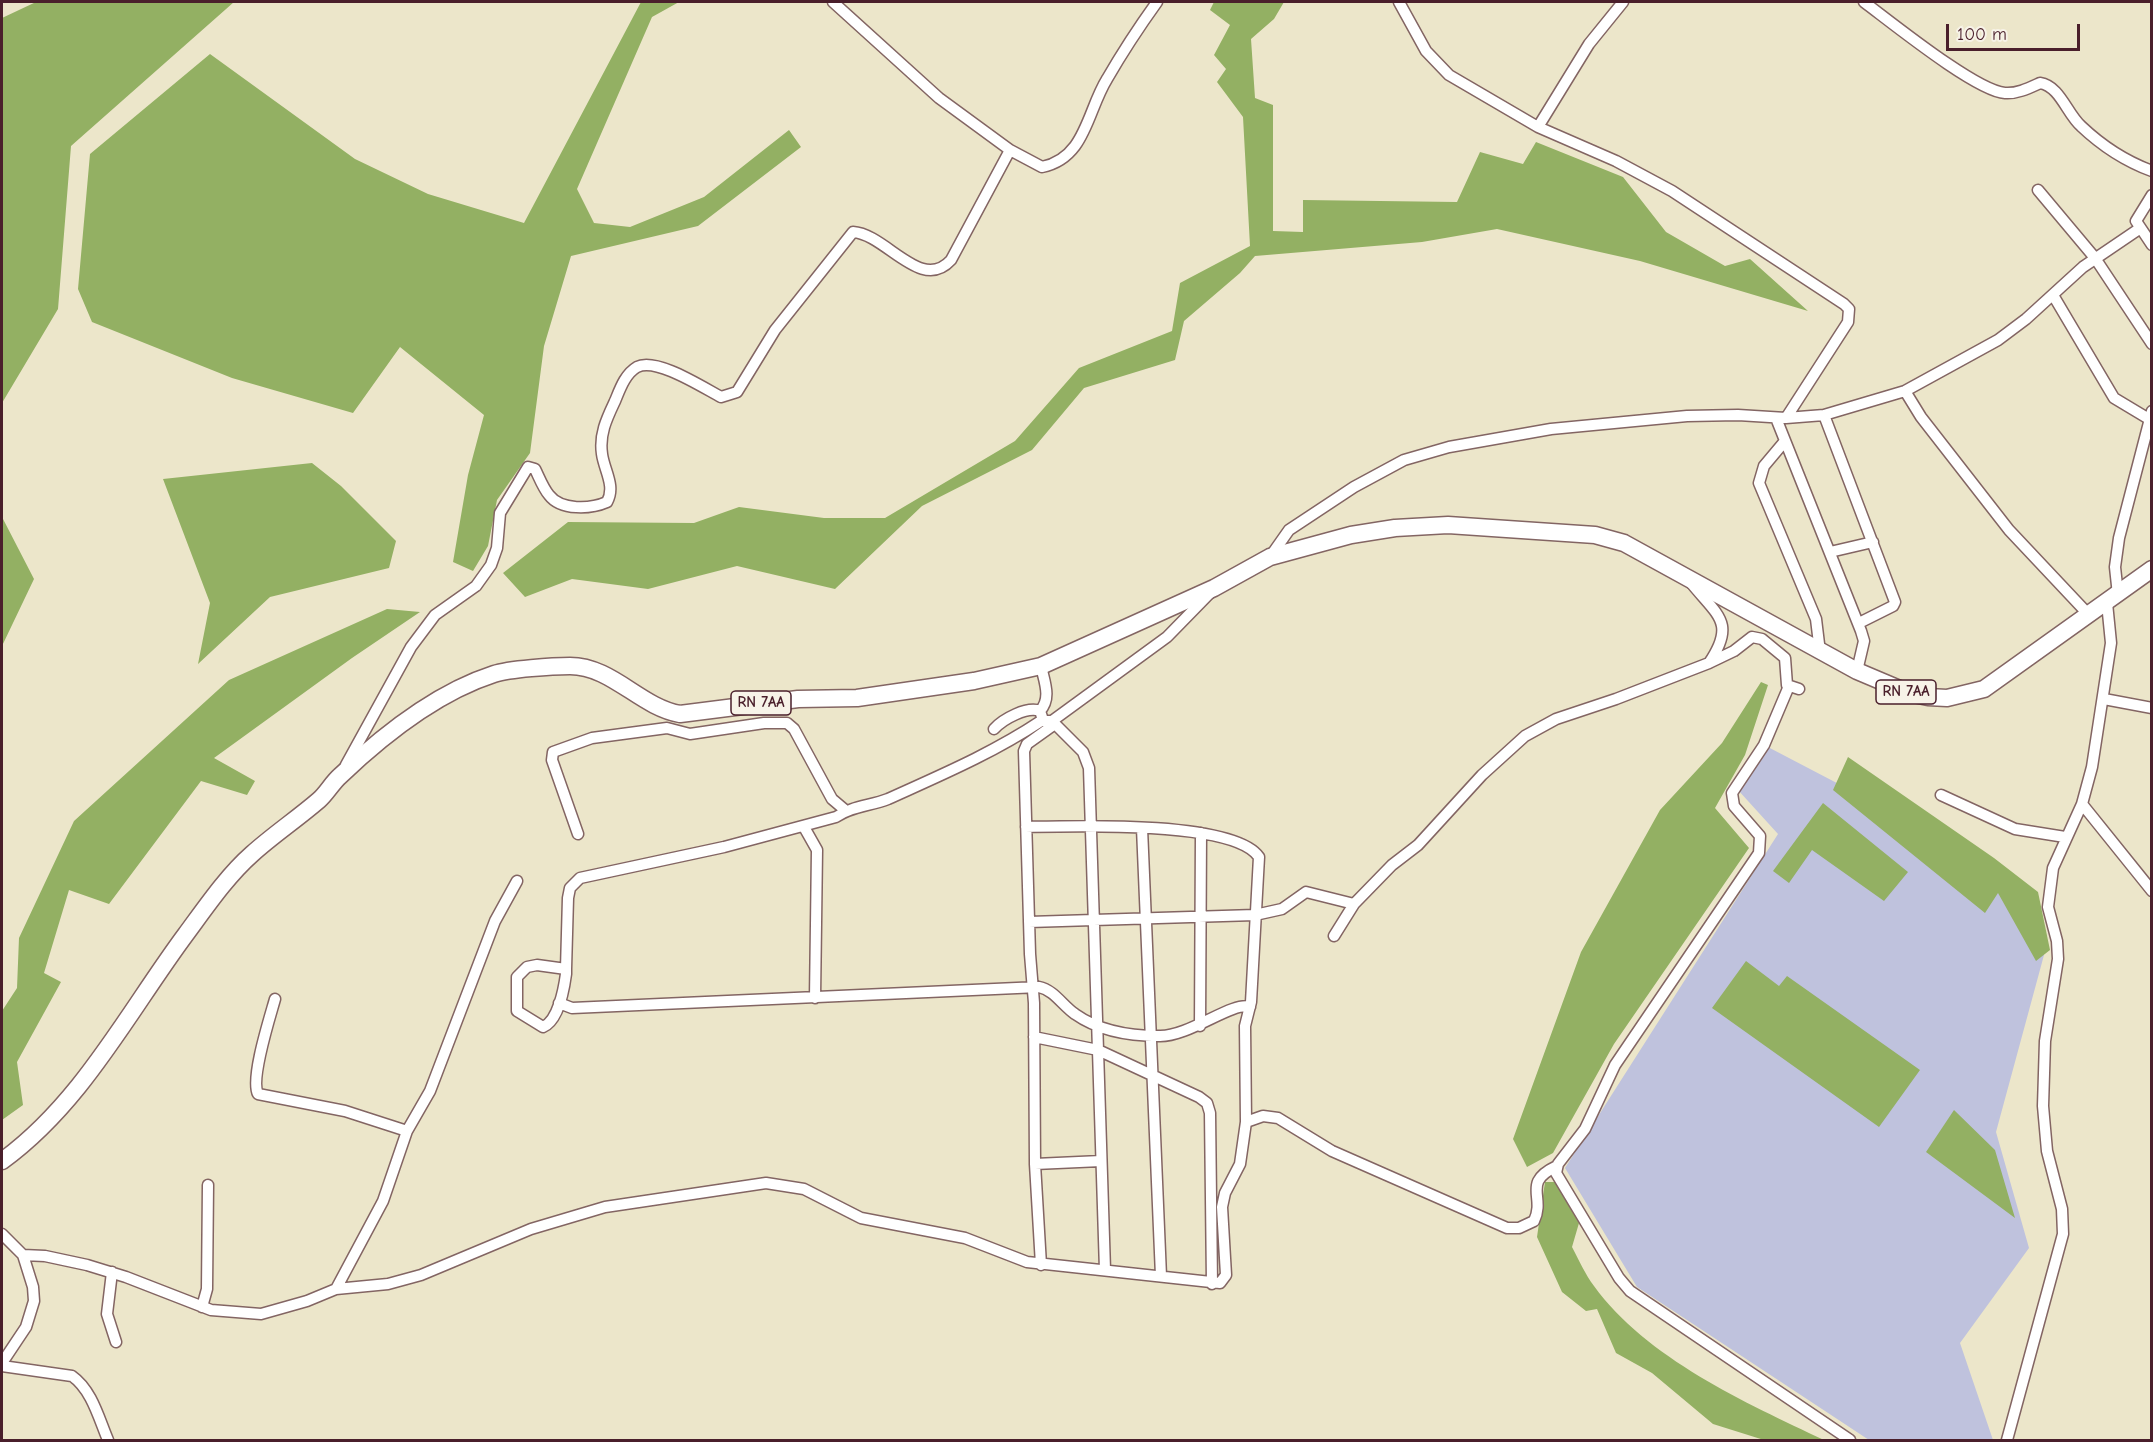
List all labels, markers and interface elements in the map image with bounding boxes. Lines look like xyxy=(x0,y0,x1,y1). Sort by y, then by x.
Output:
scale bar xyxy=(1949,12,2082,50)
text: 100 m xyxy=(1957,24,2007,45)
road number: RN 7AA xyxy=(1876,680,1936,704)
road number: RN 7AA xyxy=(731,691,791,715)

